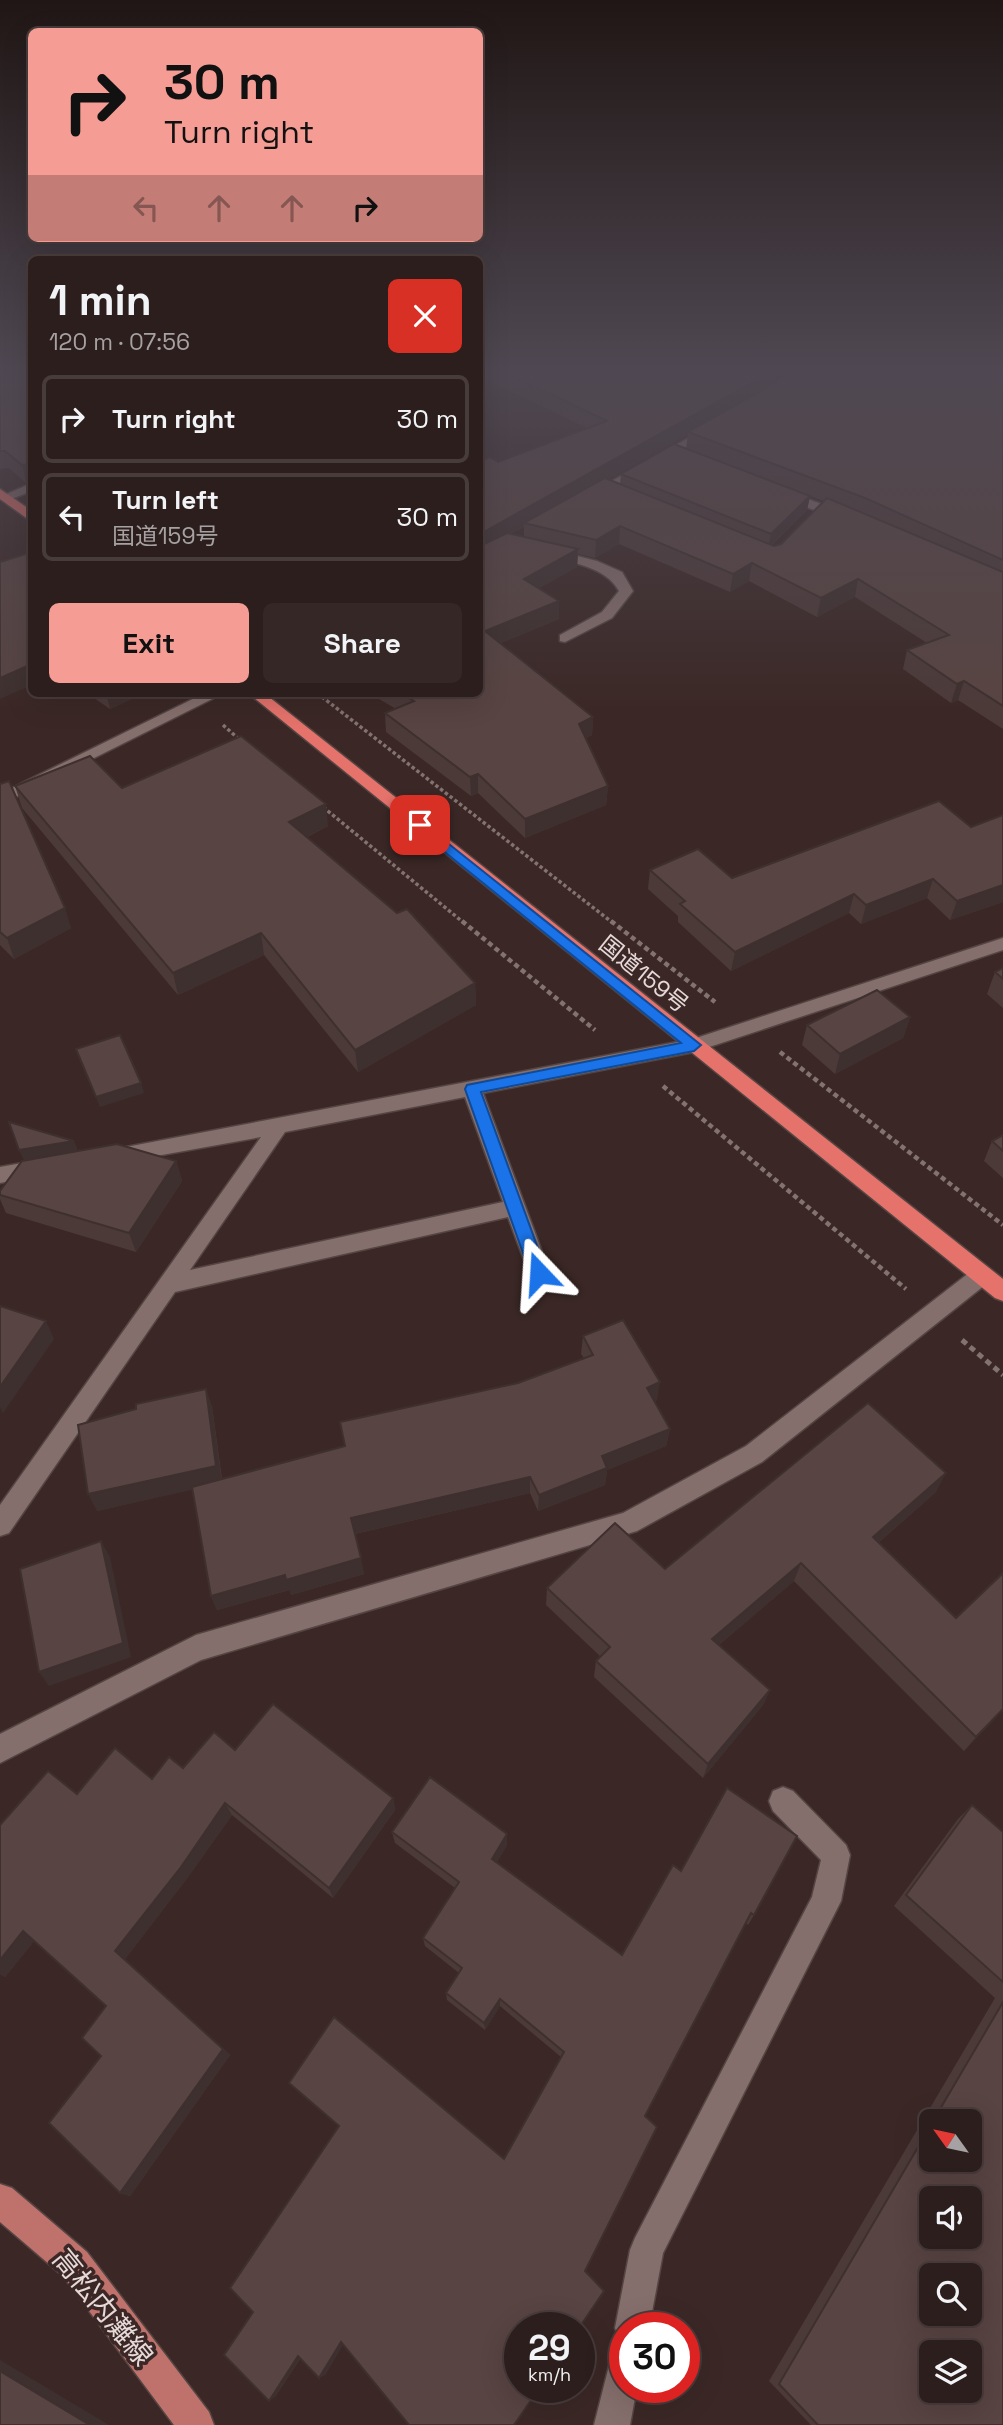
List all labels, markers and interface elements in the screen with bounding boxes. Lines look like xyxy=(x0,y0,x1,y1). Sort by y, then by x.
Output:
text: 30 m xyxy=(164,51,280,113)
icon: right xyxy=(49,56,140,147)
text: Turn right xyxy=(164,112,314,152)
icon: left xyxy=(127,189,165,227)
icon: ahead xyxy=(200,189,238,227)
icon: ahead xyxy=(273,189,311,227)
icon: right xyxy=(346,189,384,227)
text: 1 min xyxy=(49,274,152,327)
button: close xyxy=(388,279,462,353)
text: 120 m · 07:56 xyxy=(49,327,190,357)
icon: right xyxy=(53,400,91,438)
text: Turn right xyxy=(112,402,236,436)
text: 30 m xyxy=(397,402,458,436)
text: Turn left xyxy=(112,483,219,517)
icon: left xyxy=(53,498,91,536)
text: 30 m xyxy=(397,500,458,534)
text: 国道159号 xyxy=(112,521,218,551)
button: Exit xyxy=(49,603,249,683)
button: Share xyxy=(263,603,462,683)
pin xyxy=(390,795,450,855)
icon: arrive xyxy=(401,806,439,844)
street label: 国道159号 xyxy=(593,929,695,1019)
position arrow xyxy=(502,1236,576,1310)
north arrow xyxy=(919,2109,982,2172)
map controls xyxy=(919,2109,982,2403)
button: sound xyxy=(919,2186,982,2249)
street label: 高松内灘線 xyxy=(45,2241,161,2373)
button: search xyxy=(919,2263,982,2326)
speed limit sign: 30 xyxy=(609,2312,700,2403)
text: 29 xyxy=(528,2326,571,2370)
button: layers xyxy=(919,2340,982,2403)
text: km/h xyxy=(528,2363,571,2386)

